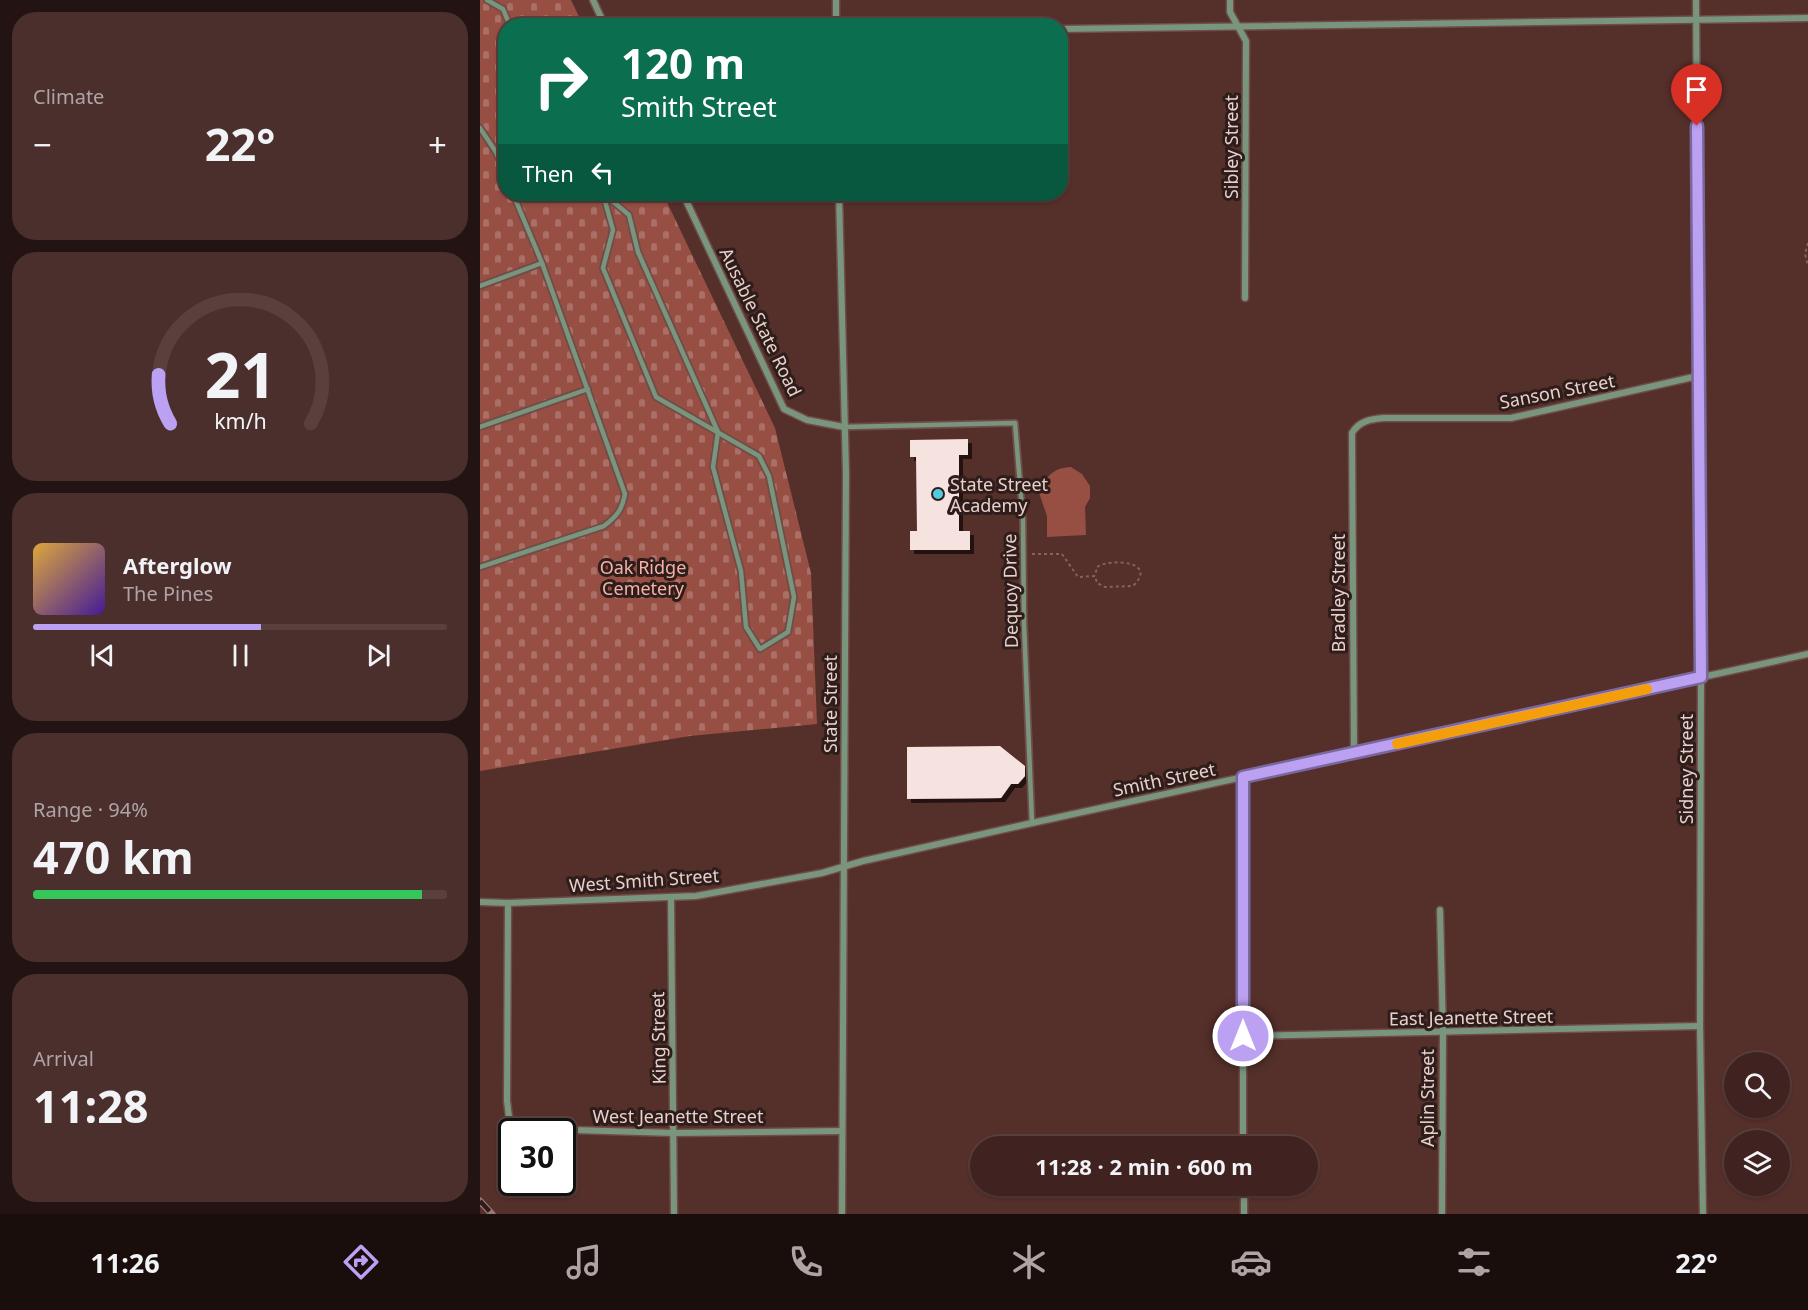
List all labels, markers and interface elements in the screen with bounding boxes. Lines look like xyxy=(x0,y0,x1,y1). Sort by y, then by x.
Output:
text: 120 m xyxy=(621,34,745,91)
icon: right xyxy=(522,42,600,120)
pin xyxy=(1671,64,1722,126)
icon: arrive xyxy=(1680,73,1713,106)
text: Climate xyxy=(33,83,104,110)
text: Smith Street xyxy=(621,88,777,125)
street label: Sibley Street xyxy=(1219,94,1243,199)
text: 22° xyxy=(205,113,275,174)
text: − xyxy=(33,122,52,167)
text: + xyxy=(428,122,447,167)
icon: left xyxy=(586,156,619,189)
text: Then xyxy=(522,158,574,188)
street label: Ausable State Road xyxy=(714,244,808,400)
text: 21 xyxy=(204,331,276,416)
street label: Sanson Street xyxy=(1497,368,1617,414)
text: km/h xyxy=(214,406,266,435)
place label: State Street Academy xyxy=(950,472,1049,517)
marker: State Street Academy xyxy=(931,487,945,501)
street label: Bradley Street xyxy=(1326,533,1350,652)
street label: Dequoy Drive xyxy=(997,534,1023,648)
text: Afterglow xyxy=(123,550,232,580)
park label: Oak Ridge Cemetery xyxy=(600,555,686,600)
text: The Pines xyxy=(123,580,213,607)
icon: previous xyxy=(86,639,119,672)
icon: pause xyxy=(224,639,257,672)
icon: next xyxy=(362,639,395,672)
street label: State Street xyxy=(818,654,842,753)
street label: Sidney Street xyxy=(1674,713,1698,824)
street label: Smith Street xyxy=(1111,756,1218,802)
text: Range · 94% xyxy=(33,796,148,823)
text: 470 km xyxy=(33,826,194,887)
street label: West Smith Street xyxy=(568,863,720,897)
street label: King Street xyxy=(645,991,671,1085)
position arrow xyxy=(1211,1004,1275,1068)
street label: East Jeanette Street xyxy=(1389,1004,1554,1030)
text: Arrival xyxy=(33,1045,94,1072)
street label: Aplin Street xyxy=(1415,1049,1439,1147)
map controls xyxy=(1724,1052,1790,1196)
button: search xyxy=(1724,1052,1790,1118)
text: 11:28 xyxy=(33,1075,149,1136)
street label: West Jeanette Street xyxy=(593,1104,764,1128)
speed limit sign: 30 xyxy=(498,1118,576,1196)
button: layers xyxy=(1724,1130,1790,1196)
text: 11:28 · 2 min · 600 m xyxy=(1035,1151,1253,1181)
icon: directions xyxy=(340,1241,382,1283)
icon: music xyxy=(563,1241,605,1283)
icon: phone xyxy=(785,1241,827,1283)
icon: climate xyxy=(1008,1241,1050,1283)
icon: car xyxy=(1230,1241,1272,1283)
icon: filters xyxy=(1453,1241,1495,1283)
text: 11:26 xyxy=(90,1244,160,1281)
text: 22° xyxy=(1675,1244,1718,1281)

